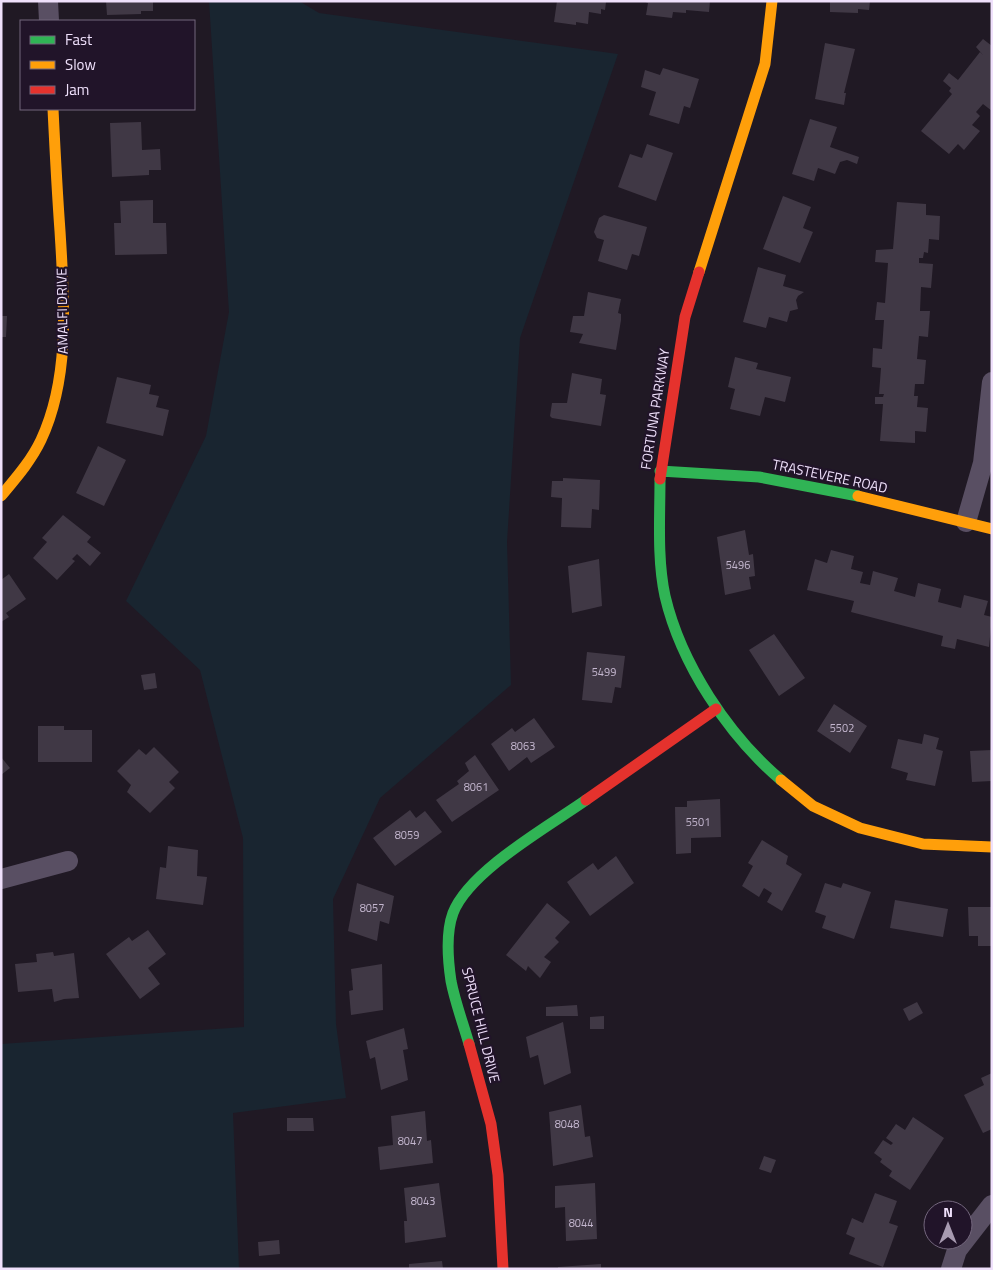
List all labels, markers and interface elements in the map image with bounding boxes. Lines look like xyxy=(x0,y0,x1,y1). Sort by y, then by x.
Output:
legend xyxy=(20,20,195,110)
text: Fast xyxy=(65,28,93,51)
text: Slow xyxy=(65,53,96,76)
text: Jam xyxy=(65,78,89,101)
street label: AMALFI DRIVE xyxy=(50,268,73,354)
street label: FORTUNA PARKWAY xyxy=(635,346,675,471)
street label: TRASTEVERE ROAD xyxy=(771,453,890,498)
house number: 5496 xyxy=(726,557,750,573)
house number: 5499 xyxy=(592,664,616,680)
house number: 5502 xyxy=(830,720,854,736)
house number: 8063 xyxy=(511,738,535,754)
house number: 8061 xyxy=(464,779,488,795)
house number: 5501 xyxy=(686,814,710,830)
house number: 8059 xyxy=(395,827,419,843)
house number: 8057 xyxy=(360,900,384,916)
street label: SPRUCE HILL DRIVE xyxy=(457,965,506,1085)
house number: 8048 xyxy=(555,1116,579,1132)
house number: 8047 xyxy=(398,1133,422,1149)
house number: 8043 xyxy=(411,1193,435,1209)
north arrow xyxy=(923,1200,973,1250)
text: N xyxy=(943,1201,953,1222)
house number: 8044 xyxy=(569,1215,593,1231)

